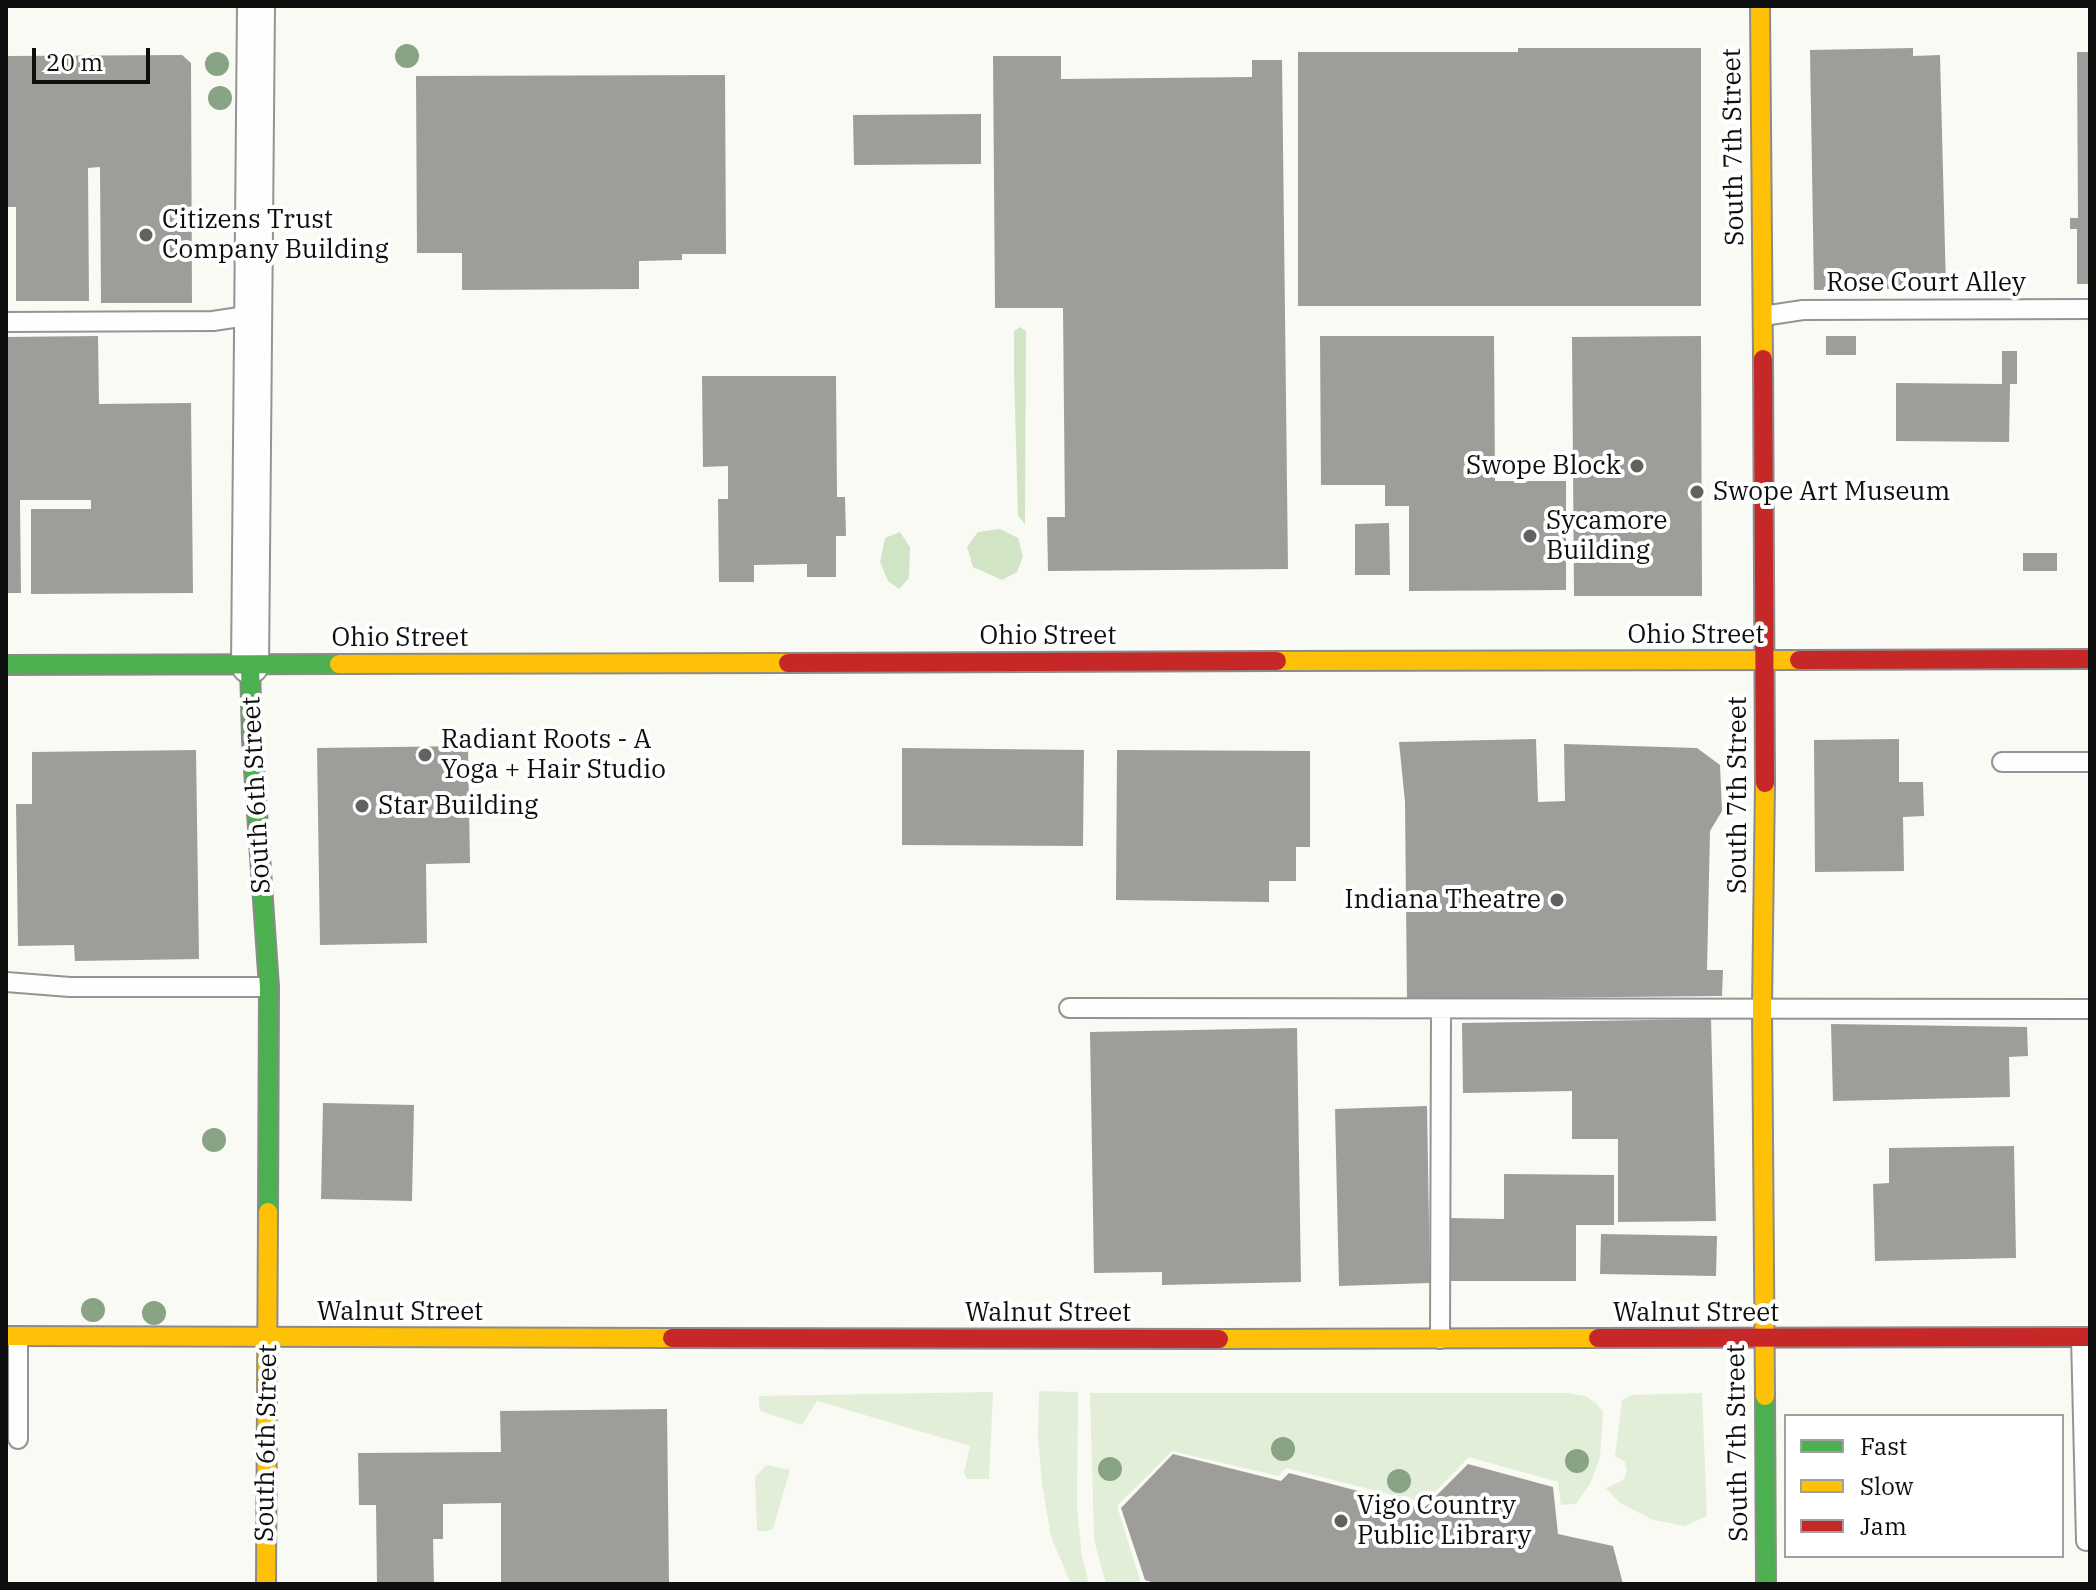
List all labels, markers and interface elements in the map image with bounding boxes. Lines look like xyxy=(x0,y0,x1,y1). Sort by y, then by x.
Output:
scale bar xyxy=(36,32,154,82)
text: 20 m xyxy=(46,46,103,78)
street label: South 7th Street xyxy=(1717,48,1751,246)
place label: Citizens Trust Company Building xyxy=(162,204,389,266)
marker: Citizens Trust Company Building xyxy=(137,226,155,244)
street label: Rose Court Alley xyxy=(1826,267,2026,299)
place label: Swope Block xyxy=(1466,450,1621,482)
marker: Swope Block xyxy=(1628,457,1646,475)
place label: Swope Art Museum xyxy=(1713,476,1950,508)
marker: Swope Art Museum xyxy=(1688,483,1706,501)
place label: Sycamore Building xyxy=(1546,505,1667,566)
marker: Sycamore Building xyxy=(1521,527,1539,545)
street label: Ohio Street xyxy=(1628,619,1764,651)
street label: Ohio Street xyxy=(980,620,1116,652)
street label: Ohio Street xyxy=(332,622,468,654)
street label: South 6th Street xyxy=(236,696,278,894)
street label: South 7th Street xyxy=(1722,696,1754,894)
place label: Radiant Roots - A Yoga + Hair Studio xyxy=(441,724,666,786)
marker: Radiant Roots - A Yoga + Hair Studio xyxy=(416,746,434,764)
place label: Star Building xyxy=(378,790,538,822)
marker: Star Building xyxy=(353,797,371,815)
place label: Indiana Theatre xyxy=(1344,884,1541,916)
marker: Indiana Theatre xyxy=(1548,891,1566,909)
street label: Walnut Street xyxy=(317,1296,483,1328)
street label: Walnut Street xyxy=(965,1297,1131,1329)
street label: Walnut Street xyxy=(1613,1297,1779,1329)
street label: South 6th Street xyxy=(250,1344,284,1542)
street label: South 7th Street xyxy=(1721,1344,1755,1542)
legend xyxy=(1784,1414,2064,1558)
text: Fast xyxy=(1860,1430,1907,1462)
text: Slow xyxy=(1860,1470,1913,1502)
place label: Vigo Country Public Library xyxy=(1357,1490,1531,1552)
text: Jam xyxy=(1860,1510,1907,1542)
marker: Vigo Country Public Library xyxy=(1332,1512,1350,1530)

